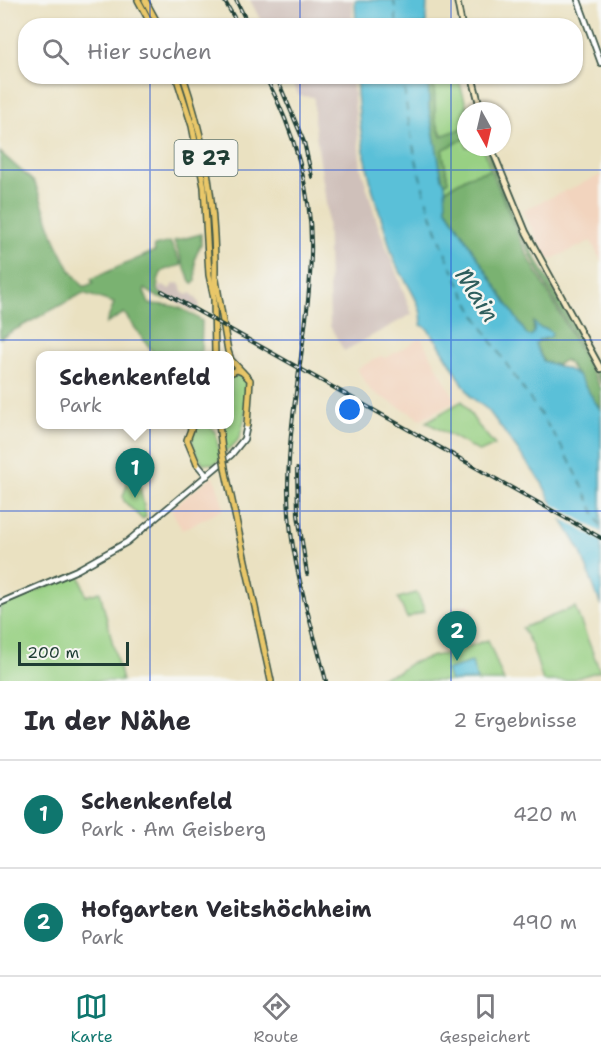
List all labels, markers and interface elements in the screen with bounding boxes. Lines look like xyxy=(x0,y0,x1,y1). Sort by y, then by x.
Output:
search box xyxy=(18,18,583,84)
icon: search xyxy=(39,35,72,68)
text: Hier suchen xyxy=(87,37,212,66)
north arrow xyxy=(457,102,511,156)
road number: B 27 xyxy=(174,140,238,176)
water label: Main xyxy=(447,261,507,329)
popup xyxy=(36,351,234,429)
text: Schenkenfeld xyxy=(59,363,211,392)
text: Park xyxy=(59,392,102,418)
your location xyxy=(335,395,364,424)
pin: 1 xyxy=(116,448,154,498)
pin: 2 xyxy=(438,612,476,661)
scale bar xyxy=(18,639,129,666)
text: 200 m xyxy=(27,642,79,663)
text: In der Nähe xyxy=(24,703,191,738)
text: 2 Ergebnisse xyxy=(453,707,577,733)
text: Schenkenfeld xyxy=(81,787,232,816)
text: 1 xyxy=(39,801,48,827)
text: 420 m xyxy=(513,801,577,827)
text: Park · Am Geisberg xyxy=(81,816,266,842)
text: Hofgarten Veitshöchheim xyxy=(81,895,372,924)
text: 2 xyxy=(37,909,51,935)
text: 490 m xyxy=(512,909,577,935)
text: Park xyxy=(81,924,124,950)
tab: Karte xyxy=(70,990,113,1047)
tab: Route xyxy=(254,990,299,1047)
tab: Gespeichert xyxy=(439,990,531,1047)

